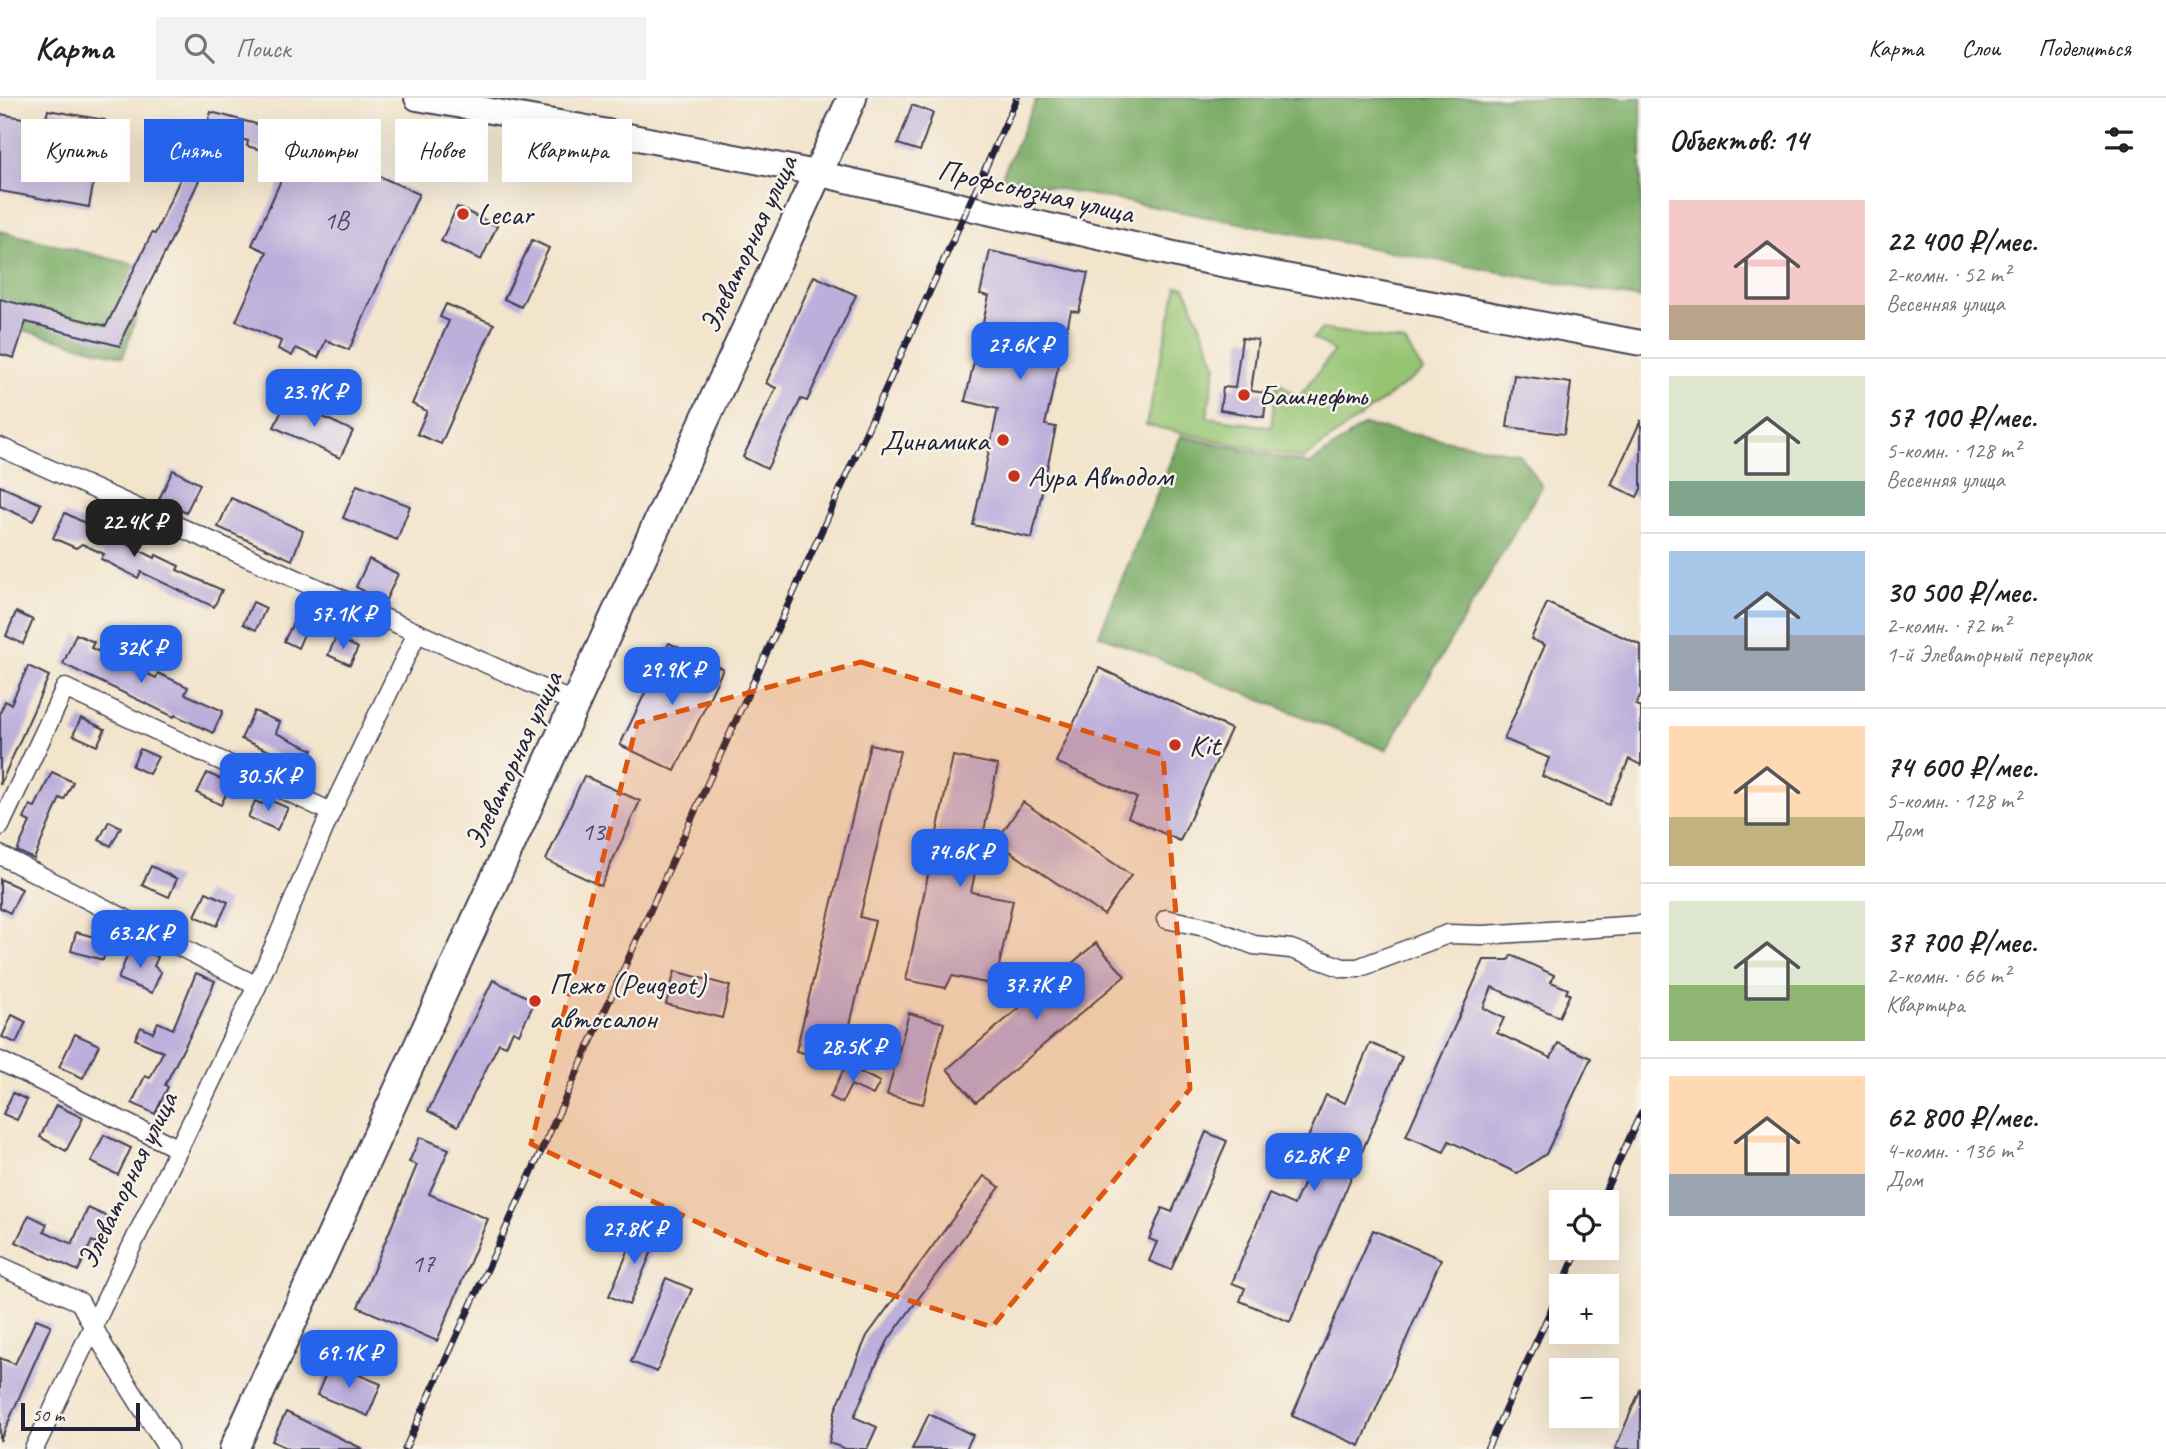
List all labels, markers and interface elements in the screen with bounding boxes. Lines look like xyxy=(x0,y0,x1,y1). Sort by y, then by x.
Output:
search box xyxy=(156,17,646,80)
text: Карта xyxy=(35,27,114,69)
icon: search xyxy=(180,29,218,67)
text: Поиск xyxy=(236,32,290,65)
text: Карта xyxy=(1869,33,1923,63)
text: Слои xyxy=(1961,33,2000,63)
text: Поделиться xyxy=(2038,33,2131,63)
chip: Купить xyxy=(21,119,130,182)
chip: Снять xyxy=(144,119,244,182)
chip: Фильтры xyxy=(258,119,381,182)
chip: Новое xyxy=(395,119,488,182)
chip: Квартира xyxy=(502,119,632,182)
text: Объектов: 14 xyxy=(1669,121,1808,159)
icon: filters xyxy=(2100,121,2138,159)
street label: Элеваторная улица xyxy=(690,147,807,339)
street label: Профсоюзная улица xyxy=(935,150,1139,232)
place label: Lecar xyxy=(477,195,535,233)
house number: 1В xyxy=(323,204,350,237)
marker: Lecar xyxy=(455,206,471,222)
text: 22 400 ₽/мес. xyxy=(1886,222,2037,260)
icon: home xyxy=(1725,228,1809,312)
text: 2-комн. · 52 m² xyxy=(1886,260,2010,289)
text: Весенняя улица xyxy=(1886,289,2004,318)
pin: 27.6K ₽ xyxy=(955,322,1085,382)
text: 27.6K ₽ xyxy=(987,330,1053,359)
pin: 23.9K ₽ xyxy=(249,370,379,429)
place label: Башнефть xyxy=(1258,376,1368,414)
text: 23.9K ₽ xyxy=(282,377,346,406)
marker: Башнефть xyxy=(1236,387,1252,403)
text: 57 100 ₽/мес. xyxy=(1886,398,2036,436)
icon: home xyxy=(1725,404,1809,488)
place label: Динамика xyxy=(880,421,991,459)
marker: Динамика xyxy=(995,432,1011,448)
text: 5-комн. · 128 m² xyxy=(1886,436,2020,465)
place label: Аура Автодом xyxy=(1028,457,1175,495)
text: Весенняя улица xyxy=(1886,465,2004,494)
marker: Аура Автодом xyxy=(1006,468,1022,484)
pin: 22.4K ₽ xyxy=(69,500,199,559)
text: 22.4K ₽ xyxy=(102,507,166,536)
text: 30 500 ₽/мес. xyxy=(1886,573,2037,611)
icon: home xyxy=(1725,579,1809,663)
pin: 57.1K ₽ xyxy=(278,592,408,651)
text: 57.1K ₽ xyxy=(311,599,375,628)
text: 2-комн. · 72 m² xyxy=(1886,611,2010,640)
pin: 32K ₽ xyxy=(92,626,190,685)
text: 32K ₽ xyxy=(116,633,166,662)
text: 1-й Элеваторный переулок xyxy=(1886,640,2092,669)
pin: 29.9K ₽ xyxy=(607,648,737,707)
text: 29.9K ₽ xyxy=(640,655,704,684)
street label: Элеваторная улица xyxy=(455,663,572,855)
place label: Kit xyxy=(1189,726,1223,764)
marker: Kit xyxy=(1167,737,1183,753)
text: 74 600 ₽/мес. xyxy=(1886,748,2038,786)
pin: 30.5K ₽ xyxy=(203,754,333,813)
icon: home xyxy=(1725,754,1809,838)
text: 30.5K ₽ xyxy=(236,761,300,790)
text: 5-комн. · 128 m² xyxy=(1886,786,2020,815)
house number: 13 xyxy=(581,815,607,848)
text: Дом xyxy=(1886,815,1923,844)
pin: 74.6K ₽ xyxy=(895,830,1025,889)
text: 74.6K ₽ xyxy=(927,837,993,866)
pin: 63.2K ₽ xyxy=(75,910,205,970)
text: 63.2K ₽ xyxy=(107,918,173,947)
text: 37 700 ₽/мес. xyxy=(1886,923,2037,961)
icon: home xyxy=(1725,929,1809,1013)
text: 2-комн. · 66 m² xyxy=(1886,961,2010,990)
pin: 37.7K ₽ xyxy=(971,962,1101,1022)
place label: Пежо (Peugeot) автосалон xyxy=(549,965,708,1037)
text: 37.7K ₽ xyxy=(1004,970,1068,999)
text: Квартира xyxy=(1886,990,1964,1019)
marker: Пежо (Peugeot) автосалон xyxy=(527,993,543,1009)
pin: 28.5K ₽ xyxy=(788,1024,918,1084)
text: 28.5K ₽ xyxy=(821,1032,885,1061)
street label: Элеваторная улица xyxy=(68,1084,187,1274)
text: 62 800 ₽/мес. xyxy=(1886,1098,2038,1136)
icon: home xyxy=(1725,1104,1809,1188)
pin: 62.8K ₽ xyxy=(1249,1134,1379,1193)
text: 4-комн. · 136 m² xyxy=(1886,1136,2020,1165)
text: 62.8K ₽ xyxy=(1281,1141,1347,1170)
text: Дом xyxy=(1886,1165,1923,1194)
map controls xyxy=(1549,1190,1619,1428)
button: locate xyxy=(1549,1190,1619,1260)
pin: 27.8K ₽ xyxy=(569,1206,699,1266)
text: 27.8K ₽ xyxy=(602,1214,666,1243)
house number: 17 xyxy=(411,1247,436,1280)
button: + xyxy=(1549,1274,1619,1344)
pin: 69.1K ₽ xyxy=(284,1330,414,1390)
text: 69.1K ₽ xyxy=(317,1338,381,1367)
button: − xyxy=(1549,1358,1619,1428)
scale bar xyxy=(21,1400,140,1432)
text: 50 m xyxy=(32,1403,64,1427)

